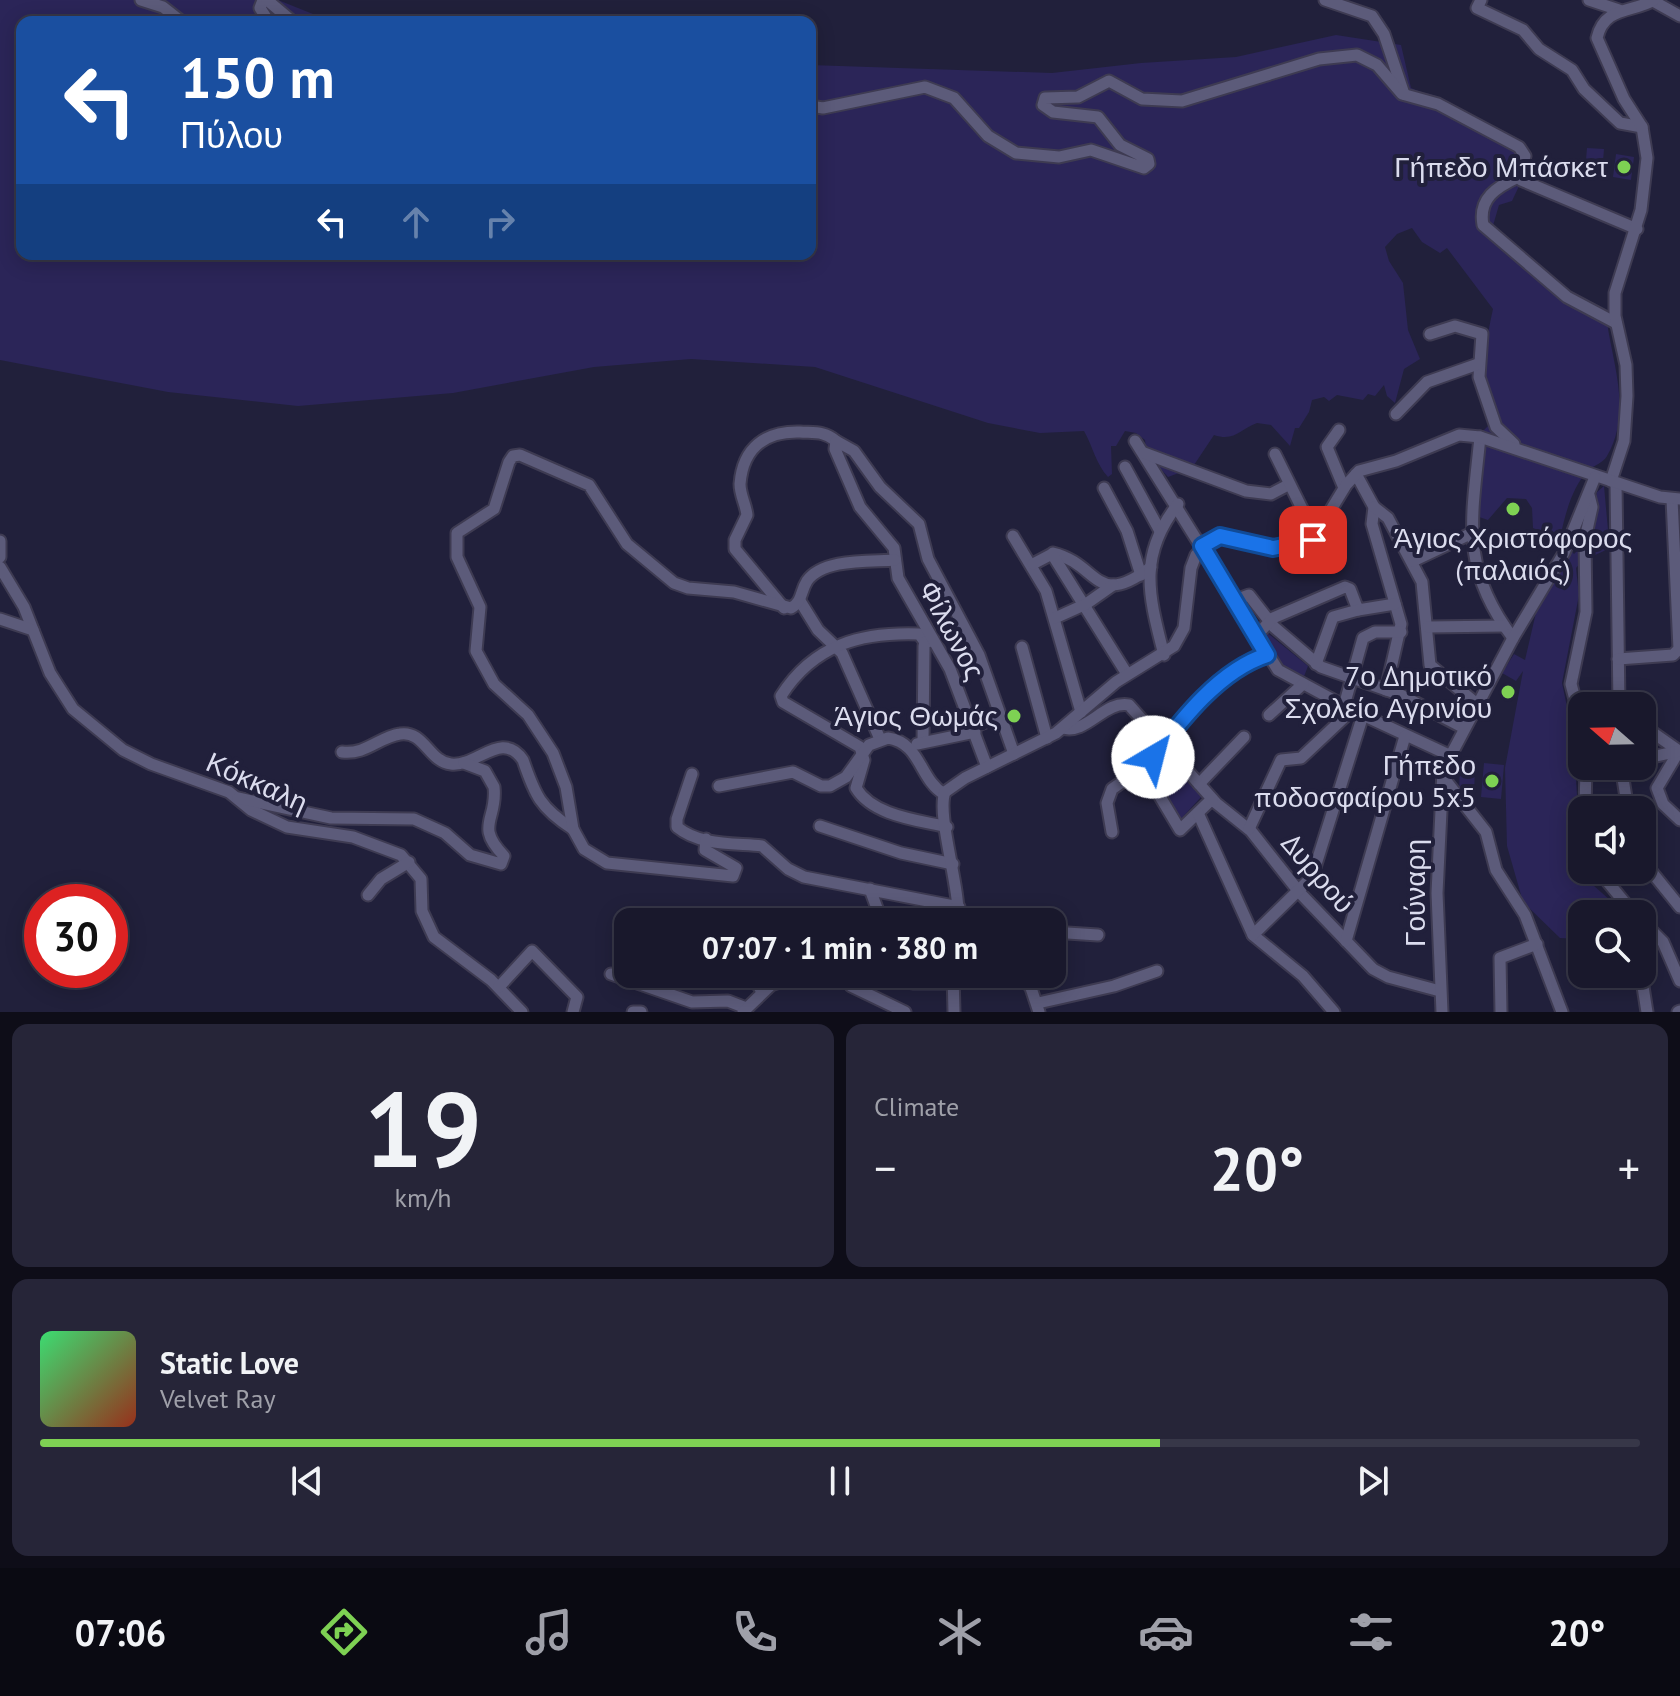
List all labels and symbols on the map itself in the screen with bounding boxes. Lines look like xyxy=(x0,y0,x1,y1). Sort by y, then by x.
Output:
place label: Γήπεδο Μπάσκετ xyxy=(1394,148,1608,185)
marker: Γήπεδο Μπάσκετ xyxy=(1615,158,1633,176)
marker: Άγιος Χριστόφορος (παλαιός) xyxy=(1504,500,1522,518)
pin xyxy=(1279,506,1347,574)
place label: Άγιος Χριστόφορος (παλαιός) xyxy=(1394,519,1632,588)
street label: Φίλωνος xyxy=(911,574,994,686)
place label: 7ο Δημοτικό Σχολείο Αγρινίου xyxy=(1285,657,1492,726)
marker: 7ο Δημοτικό Σχολείο Αγρινίου xyxy=(1499,683,1517,701)
north arrow xyxy=(1568,692,1656,780)
place label: Άγιος Θωμάς xyxy=(834,697,998,734)
marker: Άγιος Θωμάς xyxy=(1005,707,1023,725)
position arrow xyxy=(1111,715,1195,799)
street label: Κόκκαλη xyxy=(201,743,314,820)
place label: Γήπεδο ποδοσφαίρου 5x5 xyxy=(1254,746,1476,815)
marker: Γήπεδο ποδοσφαίρου 5x5 xyxy=(1483,772,1501,790)
street label: Δυρρού xyxy=(1274,825,1363,920)
street label: Γούναρη xyxy=(1396,839,1433,947)
speed limit sign: 30 xyxy=(24,884,128,988)

